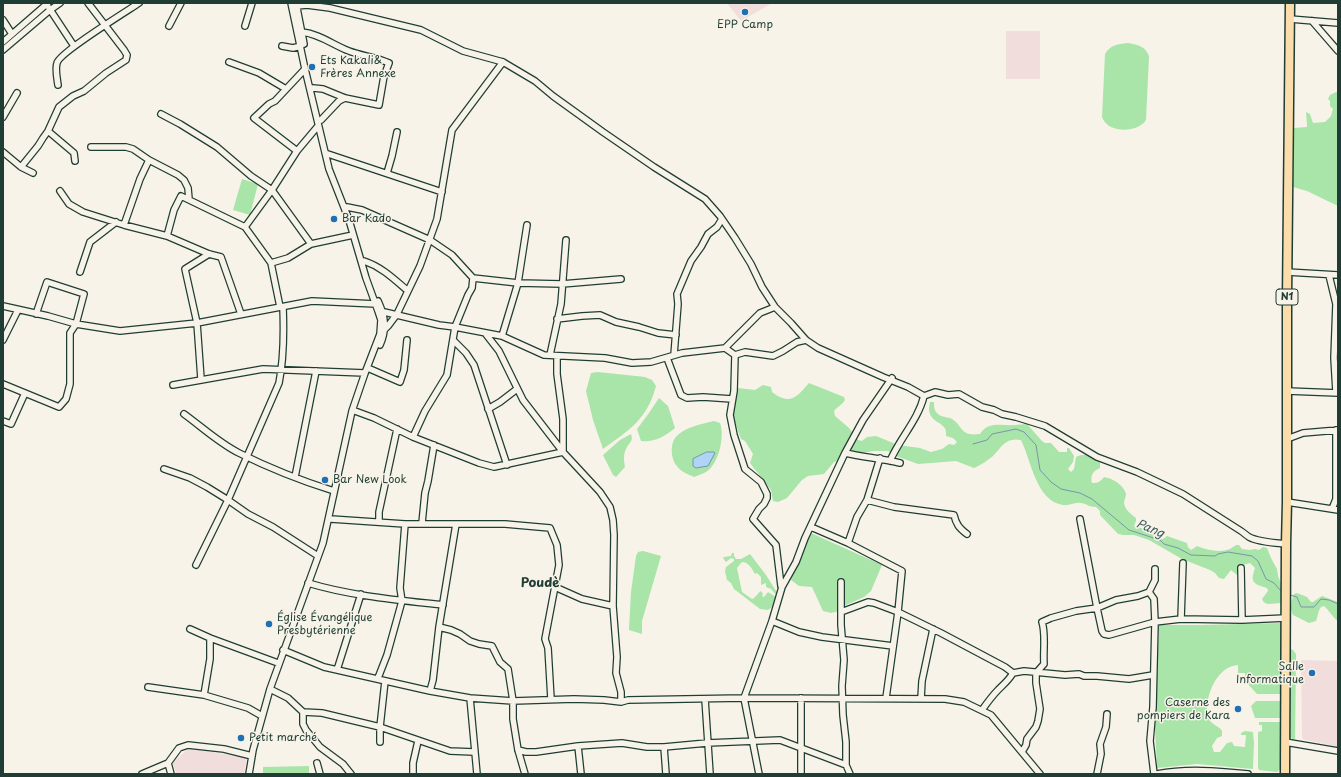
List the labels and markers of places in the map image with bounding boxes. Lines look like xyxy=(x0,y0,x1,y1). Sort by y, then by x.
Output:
marker: EPP Camp xyxy=(740,7,750,17)
place label: EPP Camp xyxy=(717,18,773,32)
place label: Ets Kakali& Frères Annexe xyxy=(320,54,396,80)
marker: Ets Kakali& Frères Annexe xyxy=(307,62,317,72)
place label: Bar Kado xyxy=(342,212,391,226)
marker: Bar Kado xyxy=(329,214,339,224)
place label: Bar New Look xyxy=(333,473,407,487)
marker: Bar New Look xyxy=(320,475,330,485)
place label: Église Évangélique Presbytérienne xyxy=(277,611,372,637)
marker: Église Évangélique Presbytérienne xyxy=(264,619,274,629)
place label: Salle Informatique xyxy=(1236,660,1304,686)
marker: Salle Informatique xyxy=(1307,668,1317,678)
place label: Caserne des pompiers de Kara xyxy=(1137,696,1230,722)
marker: Caserne des pompiers de Kara xyxy=(1233,704,1243,714)
place label: Petit marché xyxy=(249,731,317,745)
marker: Petit marché xyxy=(236,733,246,743)

